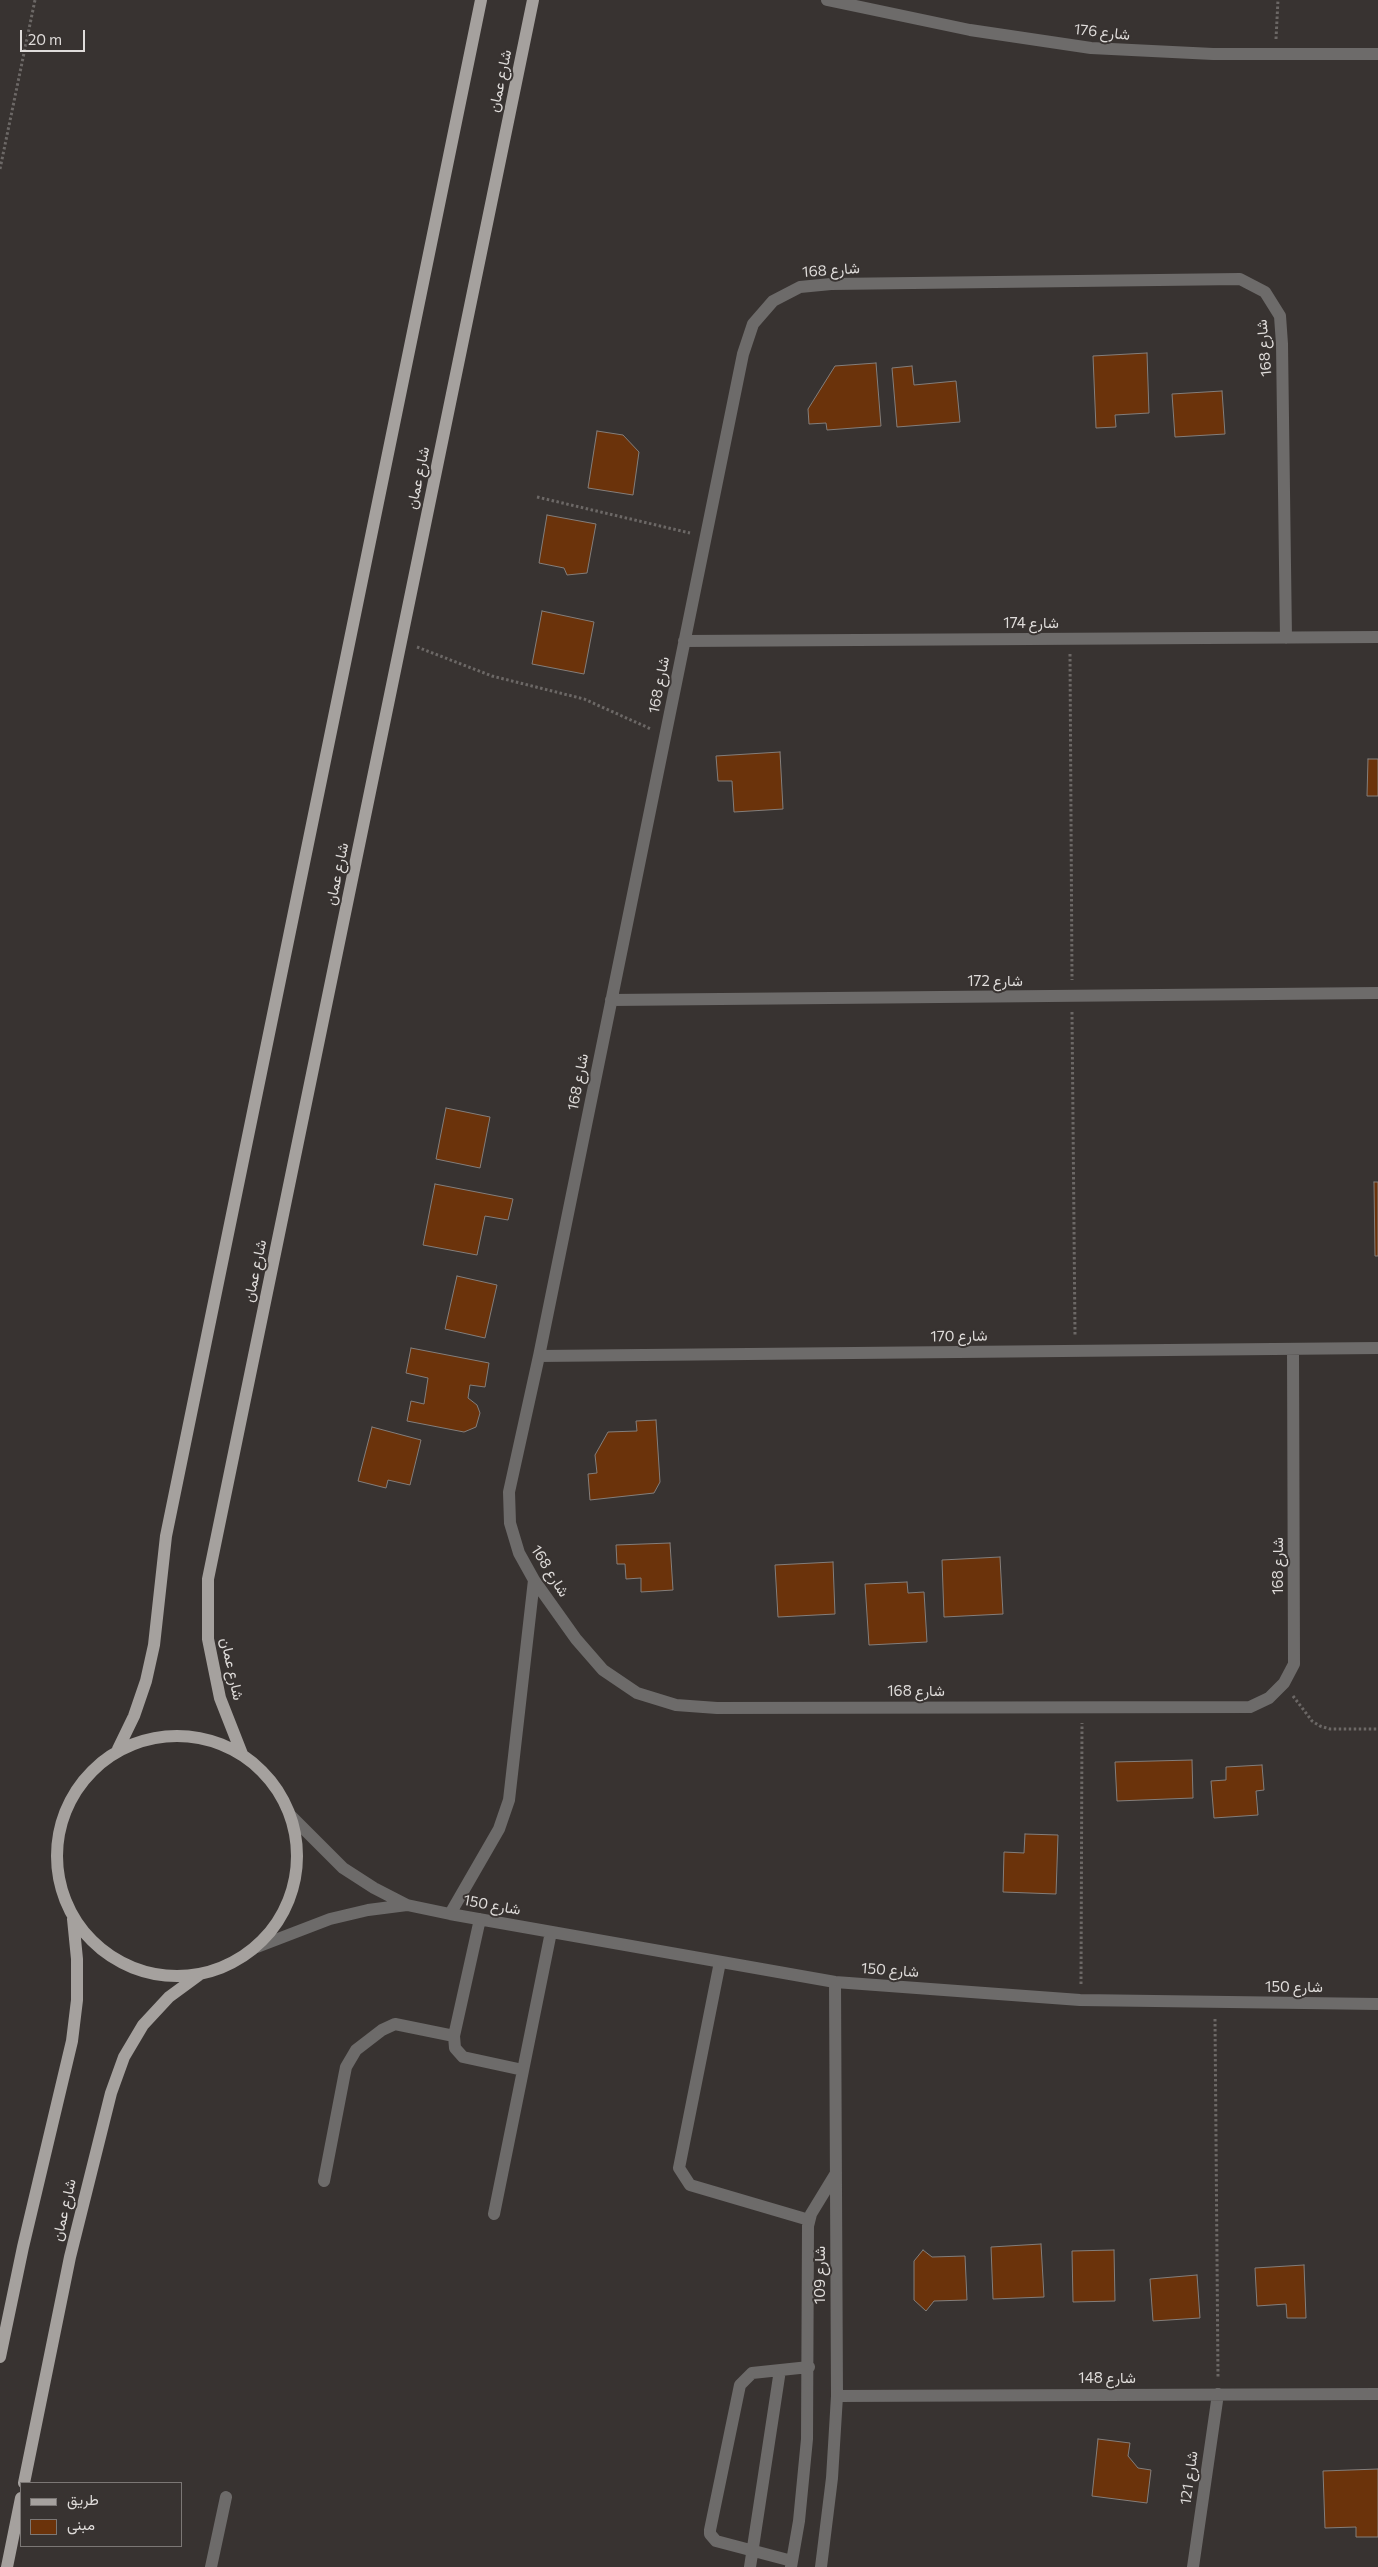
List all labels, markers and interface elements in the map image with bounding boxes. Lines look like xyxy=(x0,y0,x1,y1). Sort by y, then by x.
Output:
scale bar xyxy=(22,20,88,52)
street label: شارع 176 xyxy=(1073,20,1131,44)
text: 20 m xyxy=(28,30,62,48)
street label: شارع عمان xyxy=(485,48,515,114)
street label: شارع 168 xyxy=(802,259,860,281)
street label: شارع 168 xyxy=(1253,318,1275,378)
street label: شارع عمان xyxy=(403,445,433,511)
street label: شارع 174 xyxy=(1003,614,1059,632)
street label: شارع 168 xyxy=(645,655,673,715)
street label: شارع عمان xyxy=(322,841,352,907)
street label: شارع 172 xyxy=(967,972,1023,990)
street label: شارع 168 xyxy=(564,1052,592,1112)
street label: شارع عمان xyxy=(240,1238,270,1304)
street label: شارع 170 xyxy=(930,1327,988,1345)
street label: شارع 168 xyxy=(1269,1537,1287,1595)
street label: شارع 168 xyxy=(527,1542,573,1600)
street label: شارع عمان xyxy=(217,1636,247,1702)
street label: شارع 168 xyxy=(887,1682,945,1700)
street label: شارع 150 xyxy=(462,1891,522,1919)
street label: شارع 150 xyxy=(861,1959,919,1981)
street label: شارع 150 xyxy=(1265,1978,1323,1996)
street label: شارع عمان xyxy=(48,2177,80,2243)
street label: شارع 109 xyxy=(811,2246,829,2304)
street label: شارع 148 xyxy=(1078,2369,1136,2387)
street label: شارع 121 xyxy=(1176,2450,1202,2506)
legend xyxy=(20,2482,182,2547)
text: طريق xyxy=(67,2490,99,2508)
text: مبنى xyxy=(67,2515,95,2533)

